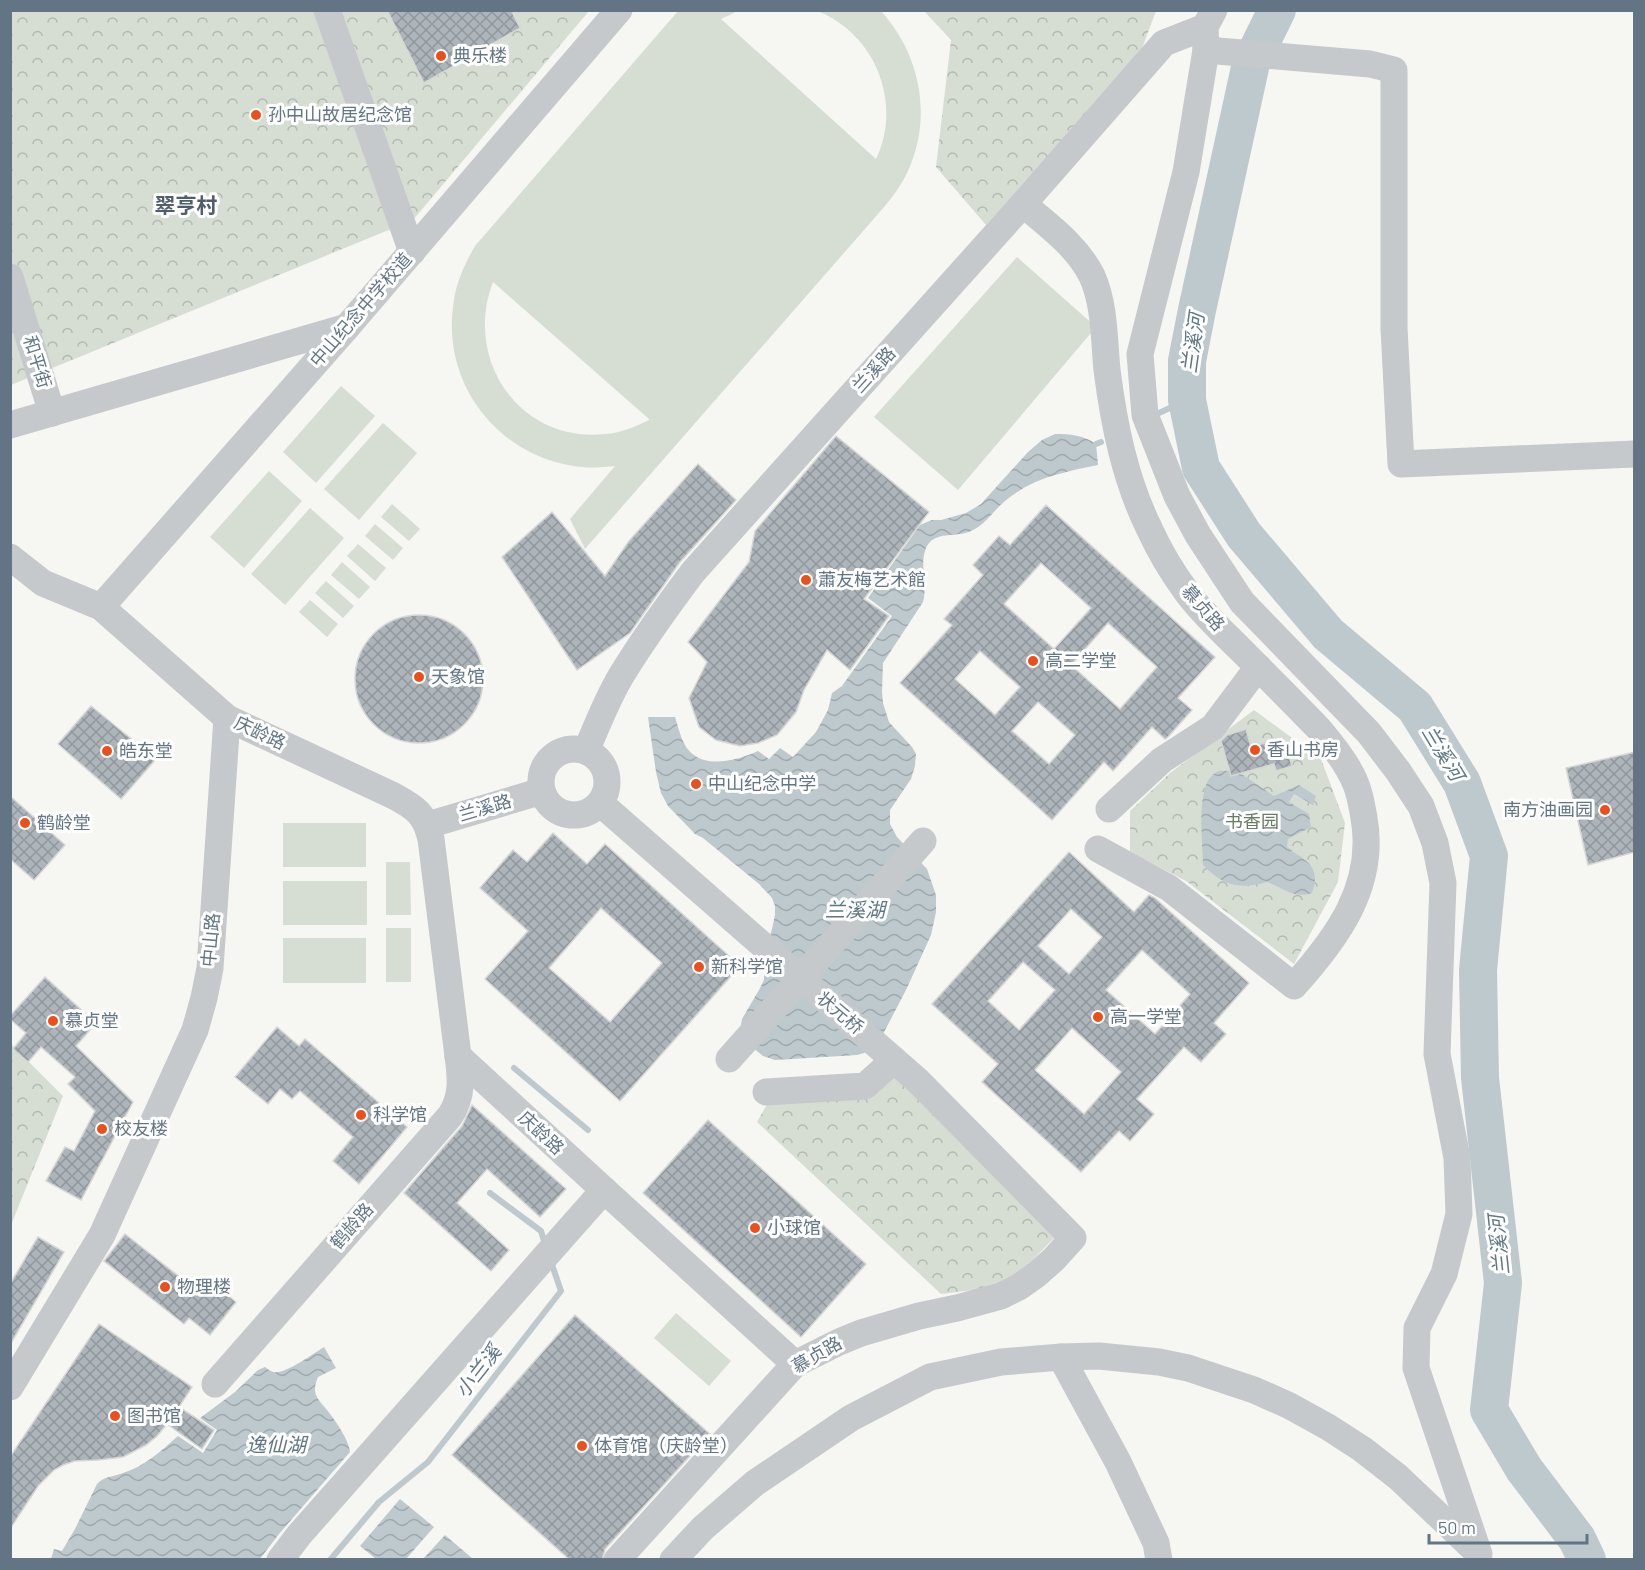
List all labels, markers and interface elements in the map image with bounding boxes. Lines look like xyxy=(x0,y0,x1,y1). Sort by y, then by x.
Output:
place label: 典乐楼 xyxy=(453,44,507,66)
marker: 典乐楼 xyxy=(434,49,448,63)
place label: 孙中山故居纪念馆 xyxy=(268,103,412,125)
marker: 孙中山故居纪念馆 xyxy=(249,108,263,122)
district label: 翠亨村 xyxy=(155,192,218,217)
street label: 中山纪念中学校道 xyxy=(305,248,416,371)
water label: 兰溪河 xyxy=(1176,308,1209,374)
street label: 和平街 xyxy=(20,333,56,391)
street label: 兰溪路 xyxy=(847,342,899,397)
place label: 蕭友梅艺术館 xyxy=(818,568,926,590)
marker: 蕭友梅艺术館 xyxy=(799,573,813,587)
street label: 慕贞路 xyxy=(1178,580,1230,635)
place label: 高二学堂 xyxy=(1045,649,1117,671)
marker: 高二学堂 xyxy=(1026,654,1040,668)
place label: 天象馆 xyxy=(431,665,485,687)
marker: 天象馆 xyxy=(412,670,426,684)
street label: 庆龄路 xyxy=(231,711,290,753)
water label: 兰溪河 xyxy=(1418,721,1472,788)
place label: 香山书房 xyxy=(1267,738,1339,760)
place label: 皓东堂 xyxy=(119,739,173,761)
marker: 香山书房 xyxy=(1248,743,1262,757)
marker: 皓东堂 xyxy=(100,744,114,758)
place label: 中山纪念中学 xyxy=(708,772,816,794)
marker: 中山纪念中学 xyxy=(689,777,703,791)
street label: 兰溪路 xyxy=(456,789,514,825)
place label: 南方油画园 xyxy=(1503,798,1593,820)
marker: 南方油画园 xyxy=(1598,803,1612,817)
park label: 书香园 xyxy=(1225,810,1279,832)
place label: 鹤龄堂 xyxy=(37,811,91,833)
marker: 鹤龄堂 xyxy=(18,816,32,830)
water label: 兰溪湖 xyxy=(825,897,888,921)
street label: 中山路 xyxy=(197,912,223,968)
place label: 新科学馆 xyxy=(711,955,783,977)
marker: 新科学馆 xyxy=(692,960,706,974)
street label: 状元桥 xyxy=(813,986,868,1038)
place label: 高一学堂 xyxy=(1110,1005,1182,1027)
place label: 慕贞堂 xyxy=(65,1009,119,1031)
marker: 高一学堂 xyxy=(1091,1010,1105,1024)
marker: 慕贞堂 xyxy=(46,1014,60,1028)
place label: 科学馆 xyxy=(373,1103,427,1125)
street label: 庆龄路 xyxy=(514,1106,569,1159)
marker: 科学馆 xyxy=(354,1108,368,1122)
place label: 校友楼 xyxy=(114,1117,168,1139)
marker: 校友楼 xyxy=(95,1122,109,1136)
street label: 鹤龄路 xyxy=(325,1198,377,1253)
water label: 兰溪河 xyxy=(1483,1210,1513,1276)
place label: 小球馆 xyxy=(767,1216,821,1238)
marker: 小球馆 xyxy=(748,1221,762,1235)
place label: 物理楼 xyxy=(177,1275,231,1297)
marker: 物理楼 xyxy=(158,1280,172,1294)
street label: 慕贞路 xyxy=(788,1331,845,1377)
water label: 小兰溪 xyxy=(449,1338,506,1401)
place label: 图书馆 xyxy=(127,1404,181,1426)
marker: 图书馆 xyxy=(108,1409,122,1423)
water label: 逸仙湖 xyxy=(246,1432,309,1456)
place label: 体育馆（庆龄堂） xyxy=(594,1434,738,1456)
marker: 体育馆（庆龄堂） xyxy=(575,1439,589,1453)
scale bar xyxy=(1429,1507,1586,1545)
text: 50 m xyxy=(1438,1516,1476,1538)

